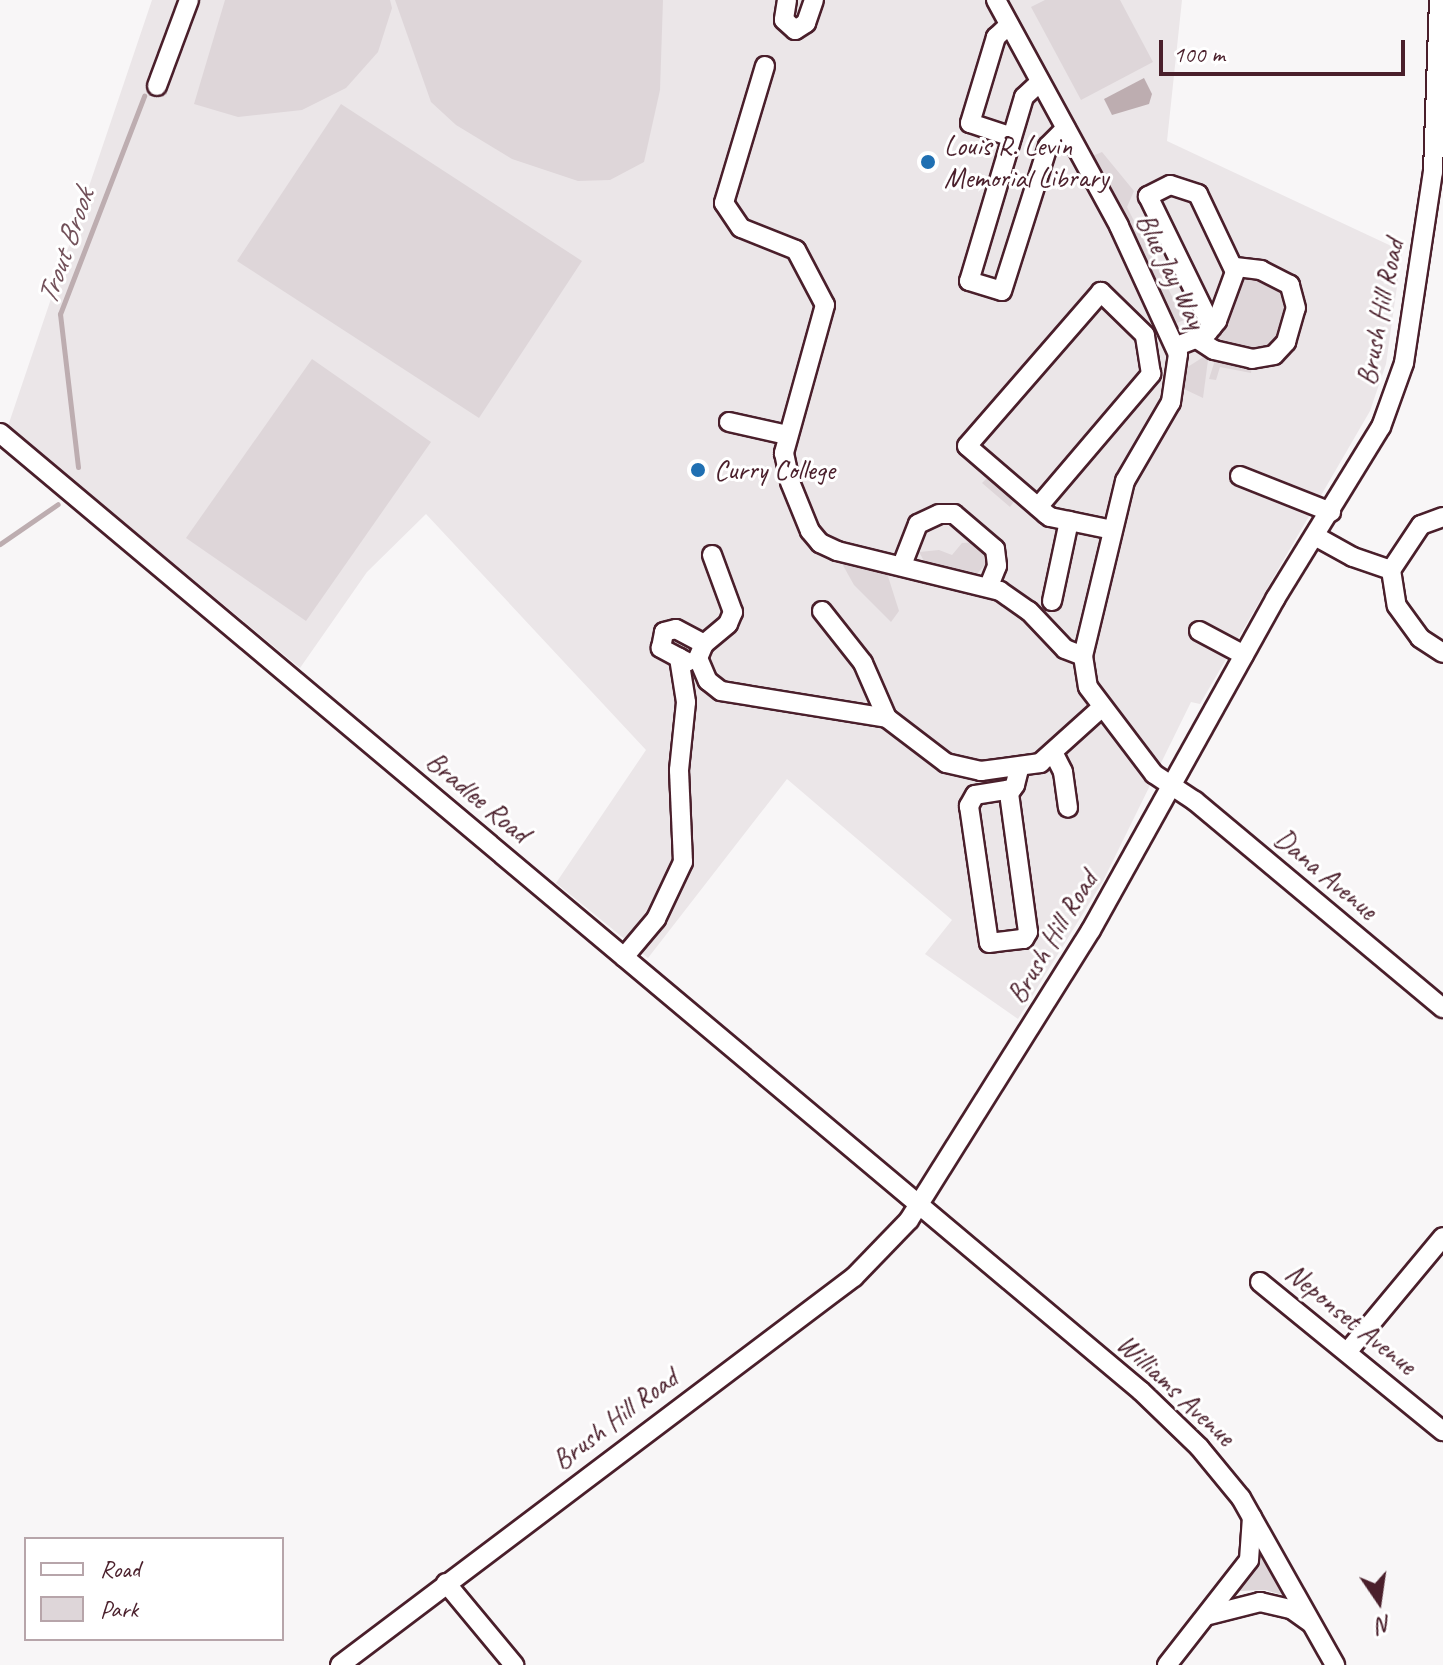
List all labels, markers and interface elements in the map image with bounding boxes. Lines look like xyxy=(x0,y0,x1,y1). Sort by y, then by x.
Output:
scale bar xyxy=(1163,24,1409,74)
text: 100 m xyxy=(1173,39,1225,69)
place label: Louis R. Levin Memorial Library xyxy=(944,129,1108,195)
marker: Louis R. Levin Memorial Library xyxy=(919,153,937,171)
water label: Trout Brook xyxy=(29,185,101,309)
street label: Blue Jay Way xyxy=(1129,208,1213,334)
street label: Brush Hill Road xyxy=(1349,236,1411,388)
place label: Curry College xyxy=(714,453,834,487)
marker: Curry College xyxy=(689,461,707,479)
street label: Bradlee Road xyxy=(420,744,536,850)
street label: Dana Avenue xyxy=(1268,821,1384,927)
street label: Brush Hill Road xyxy=(999,865,1105,1009)
street label: Neponset Avenue xyxy=(1279,1256,1423,1382)
street label: Williams Avenue xyxy=(1110,1327,1242,1453)
street label: Brush Hill Road xyxy=(546,1361,684,1477)
legend xyxy=(24,1537,284,1641)
text: Road xyxy=(100,1554,140,1584)
north arrow xyxy=(1339,1561,1419,1641)
text: Park xyxy=(100,1594,138,1624)
text: N xyxy=(1375,1609,1394,1640)

